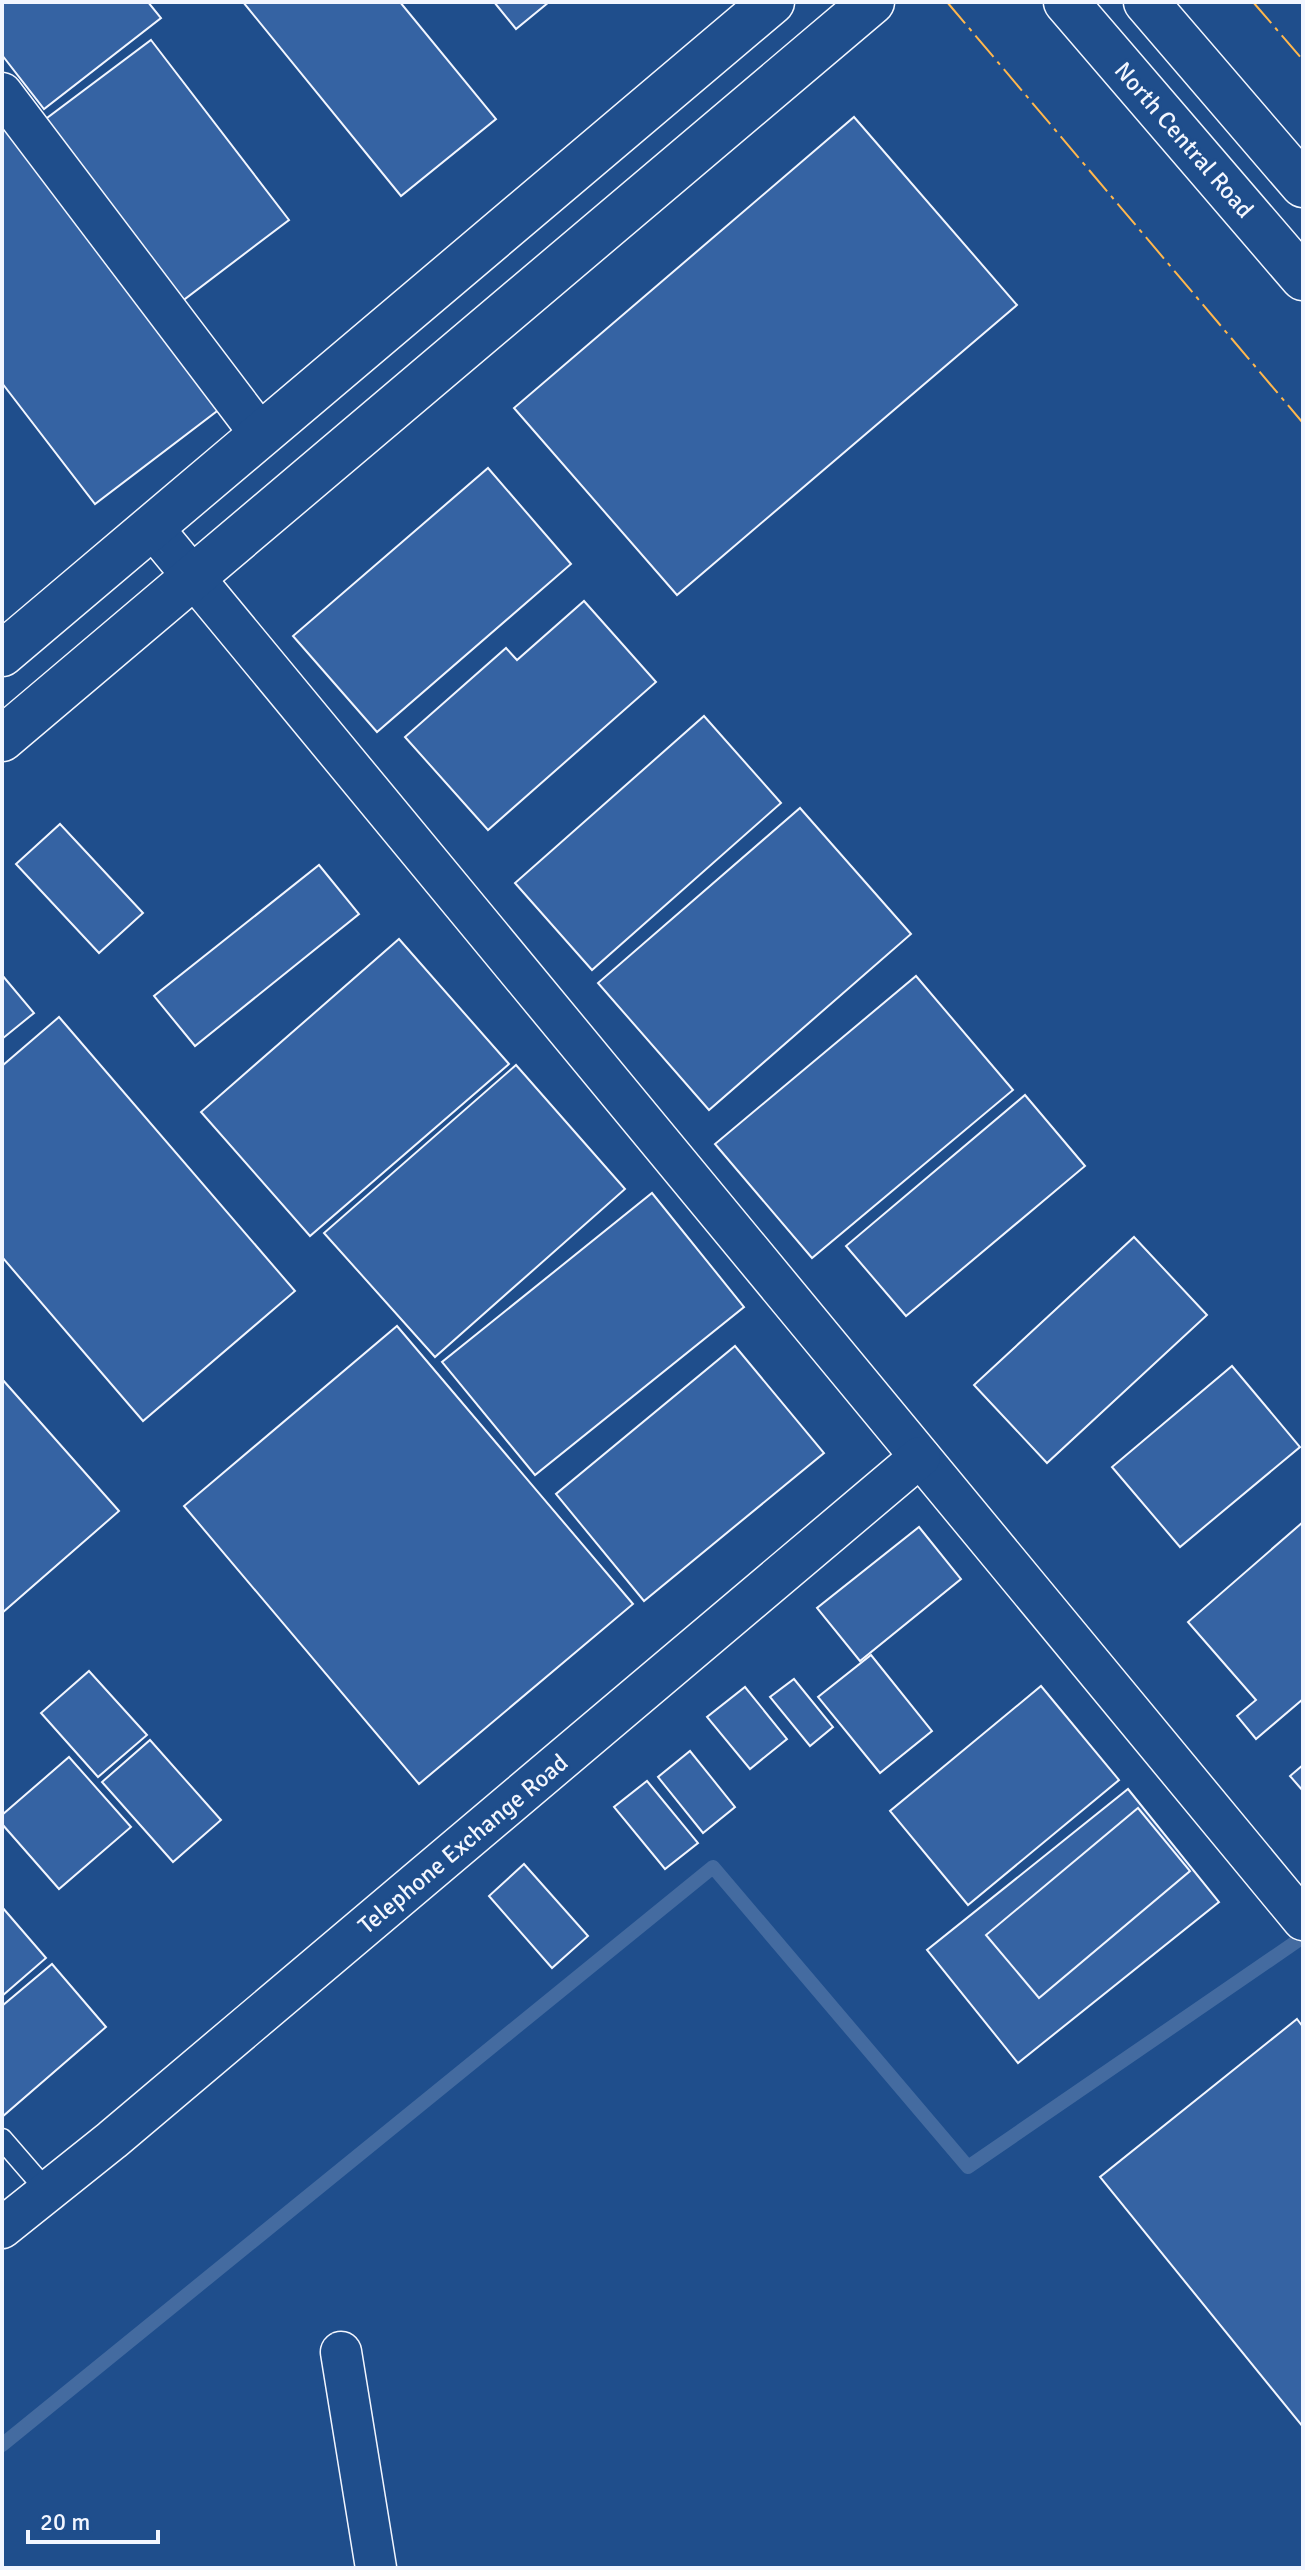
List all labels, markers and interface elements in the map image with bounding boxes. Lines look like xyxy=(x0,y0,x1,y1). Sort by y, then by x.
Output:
street label: North Central Road xyxy=(1108,56,1260,224)
street label: Telephone Exchange Road xyxy=(352,1748,574,1940)
scale bar xyxy=(28,2494,158,2544)
text: 20 m xyxy=(40,2507,90,2537)

